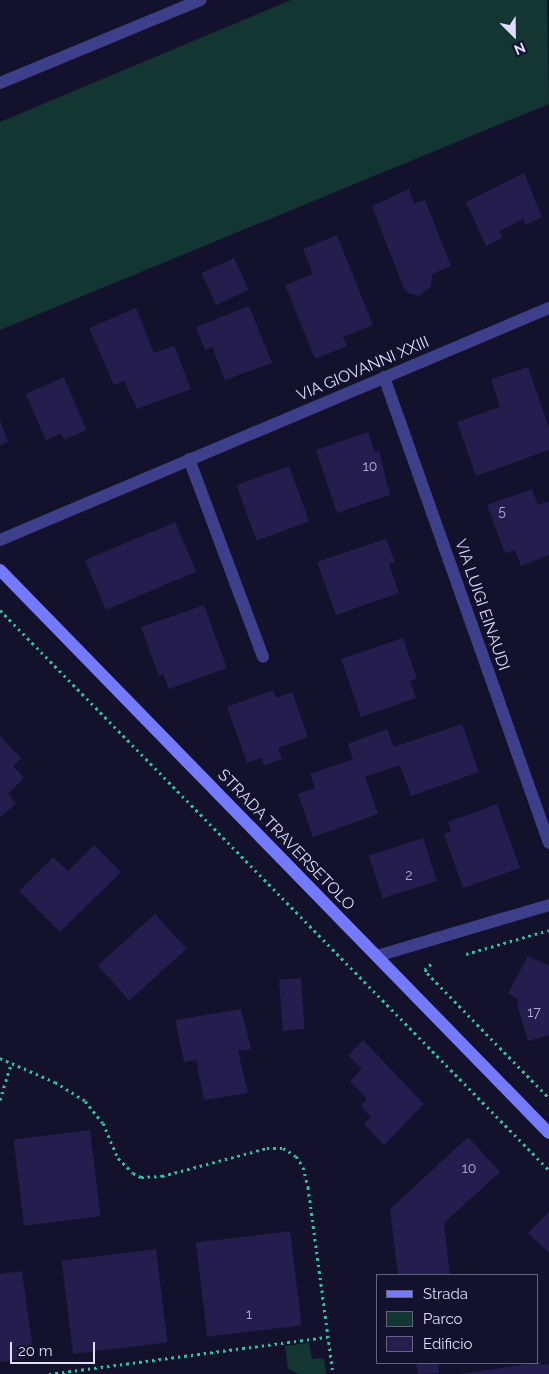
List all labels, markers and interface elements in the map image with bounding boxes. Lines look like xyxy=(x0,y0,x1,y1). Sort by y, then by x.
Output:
north arrow xyxy=(489,10,539,60)
text: N xyxy=(512,39,528,58)
street label: VIA GIOVANNI XXIII xyxy=(294,332,432,406)
house number: 10 xyxy=(363,458,377,474)
house number: 5 xyxy=(498,503,506,519)
street label: VIA LUIGI EINAUDI xyxy=(450,537,514,673)
street label: STRADA TRAVERSETOLO xyxy=(213,765,359,915)
house number: 2 xyxy=(405,867,413,883)
house number: 17 xyxy=(527,1004,541,1020)
house number: 10 xyxy=(462,1160,476,1176)
legend xyxy=(376,1274,539,1364)
text: Strada xyxy=(423,1285,468,1303)
house number: 1 xyxy=(246,1306,252,1322)
text: Parco xyxy=(423,1310,463,1328)
scale bar xyxy=(12,1332,98,1364)
text: Edificio xyxy=(423,1335,473,1353)
text: 20 m xyxy=(18,1342,53,1360)

